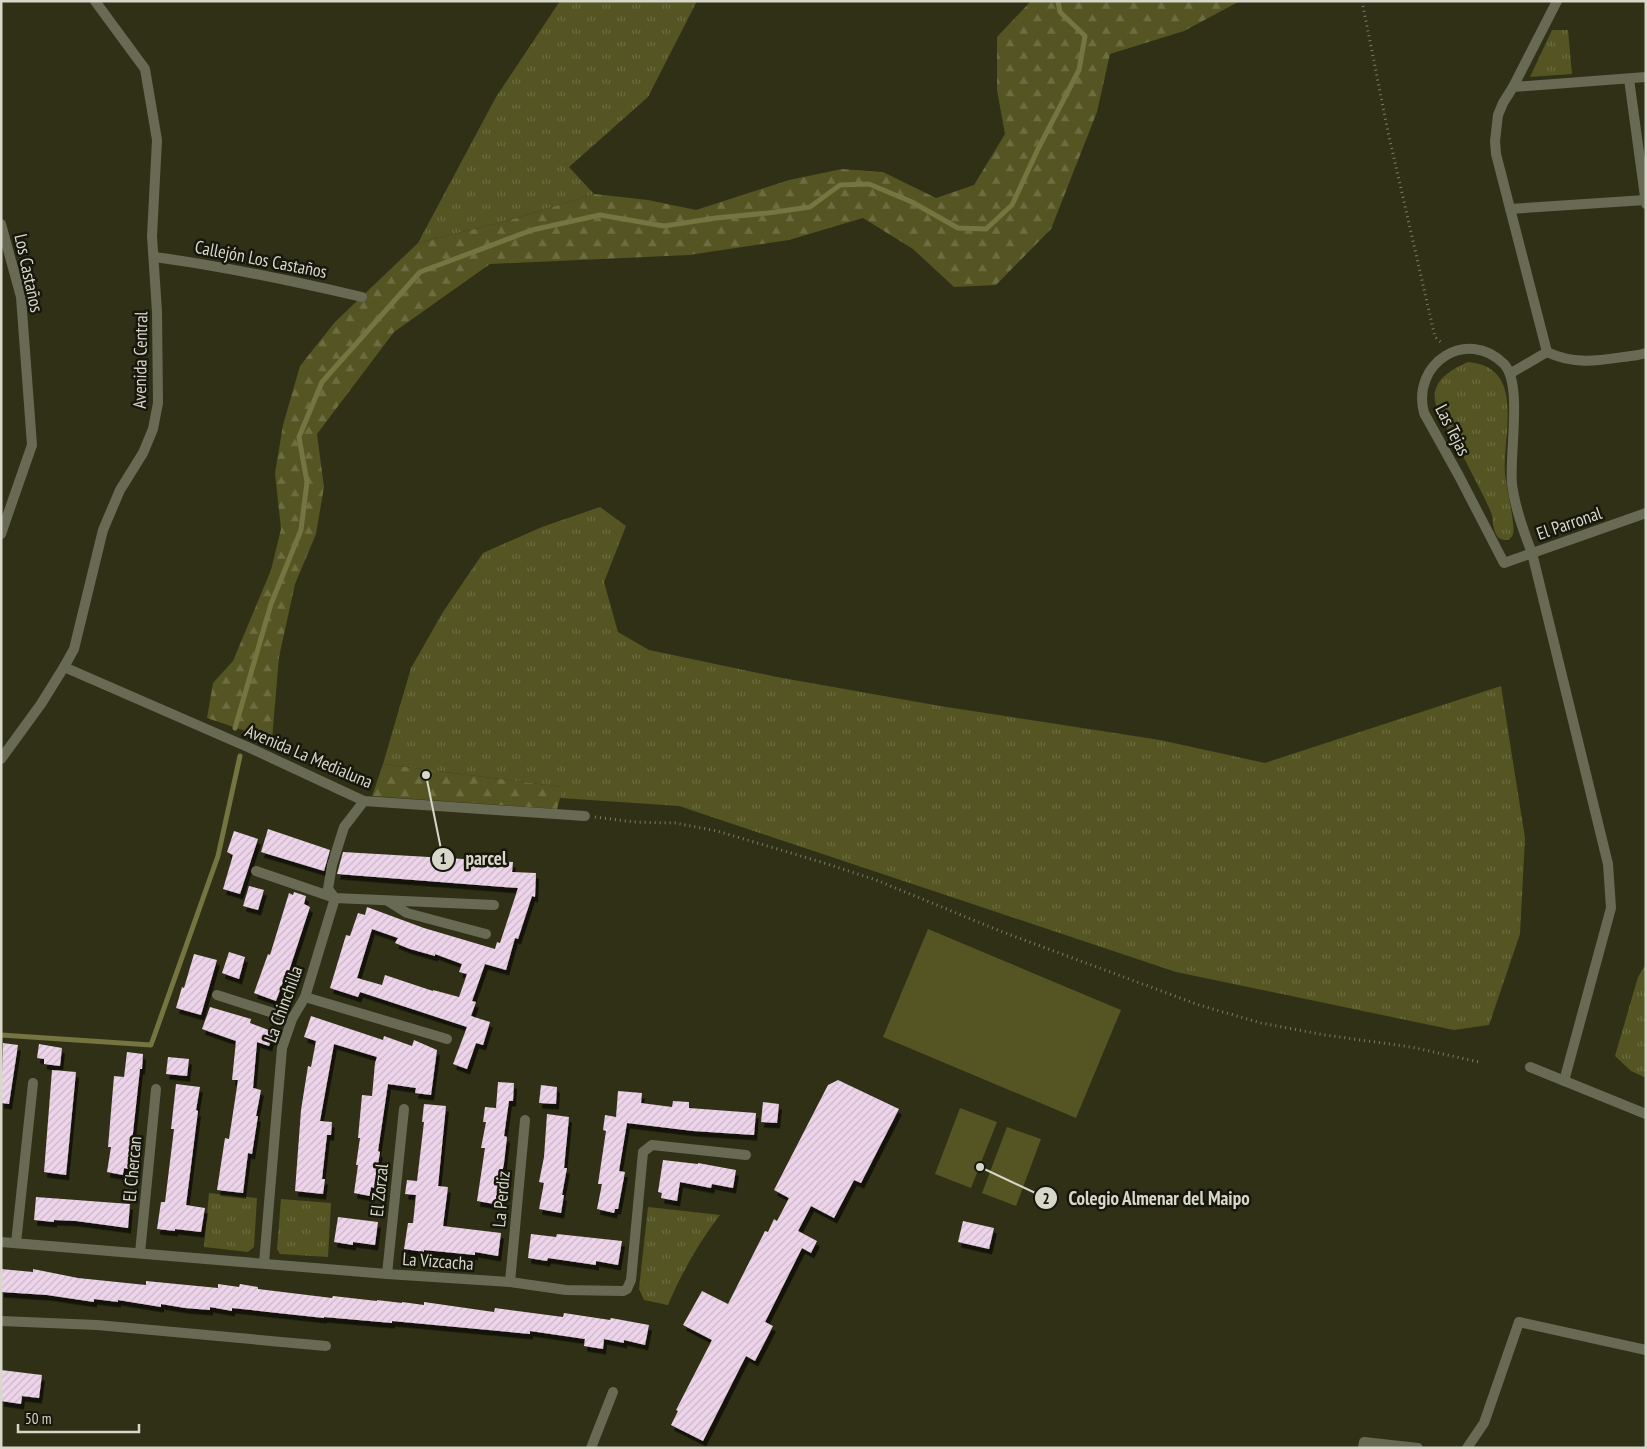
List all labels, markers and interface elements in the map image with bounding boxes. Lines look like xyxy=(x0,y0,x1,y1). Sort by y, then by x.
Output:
street label: Los Castaños xyxy=(9,232,49,314)
street label: Callejón Los Castaños xyxy=(193,235,329,283)
street label: Avenida Central xyxy=(128,310,152,409)
street label: Las Tejas xyxy=(1430,400,1476,460)
street label: El Parronal xyxy=(1533,501,1605,545)
street label: Avenida La Medialuna xyxy=(242,719,376,793)
callout: parcel xyxy=(431,842,517,876)
text: parcel xyxy=(465,846,507,870)
text: 1 xyxy=(439,849,447,868)
street label: La Chinchilla xyxy=(259,962,307,1046)
street label: El Chercan xyxy=(118,1135,146,1203)
street label: El Zorzal xyxy=(365,1162,393,1218)
street label: La Perdiz xyxy=(487,1170,515,1228)
callout: Colegio Almenar del Maipo xyxy=(1034,1181,1260,1215)
text: Colegio Almenar del Maipo xyxy=(1068,1186,1250,1210)
text: 2 xyxy=(1042,1189,1050,1208)
street label: La Vizcacha xyxy=(402,1247,474,1275)
scale bar xyxy=(18,1402,139,1434)
text: 50 m xyxy=(25,1409,51,1428)

